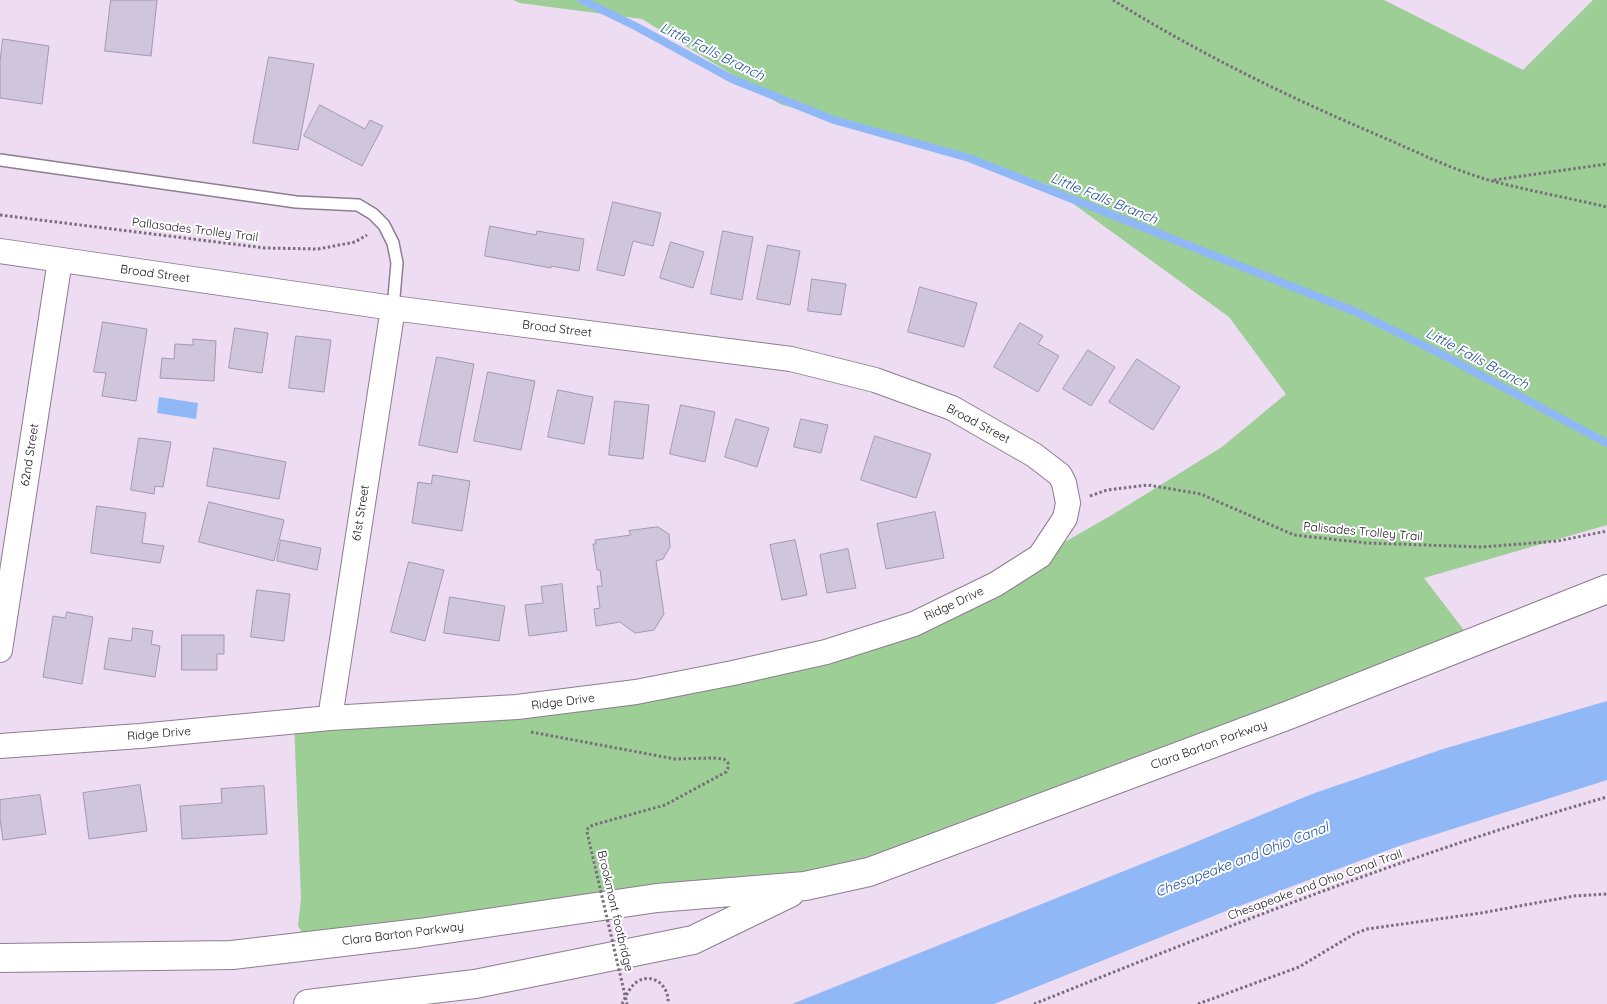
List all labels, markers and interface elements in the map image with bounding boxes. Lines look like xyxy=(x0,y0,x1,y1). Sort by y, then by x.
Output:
water label: Little Falls Branch xyxy=(657,20,767,84)
water label: Little Falls Branch xyxy=(1048,170,1160,228)
street label: Pallasades Trolley Trail xyxy=(131,215,259,245)
street label: Broad Street xyxy=(119,262,191,286)
street label: Broad Street xyxy=(521,318,593,340)
water label: Little Falls Branch xyxy=(1423,325,1531,393)
street label: Broad Street xyxy=(944,401,1012,447)
street label: 62nd Street xyxy=(18,423,42,487)
street label: 61st Street xyxy=(349,484,373,542)
street label: Palisades Trolley Trail xyxy=(1303,520,1423,544)
street label: Ridge Drive xyxy=(922,584,986,624)
street label: Ridge Drive xyxy=(530,691,596,713)
street label: Clara Barton Parkway xyxy=(1149,717,1269,773)
street label: Ridge Drive xyxy=(126,724,192,744)
water label: Chesapeake and Ohio Canal xyxy=(1153,819,1331,901)
street label: Chesapeake and Ohio Canal Trail xyxy=(1226,847,1404,923)
street label: Brookmont footbridge xyxy=(594,849,636,973)
street label: Clara Barton Parkway xyxy=(341,919,465,949)

